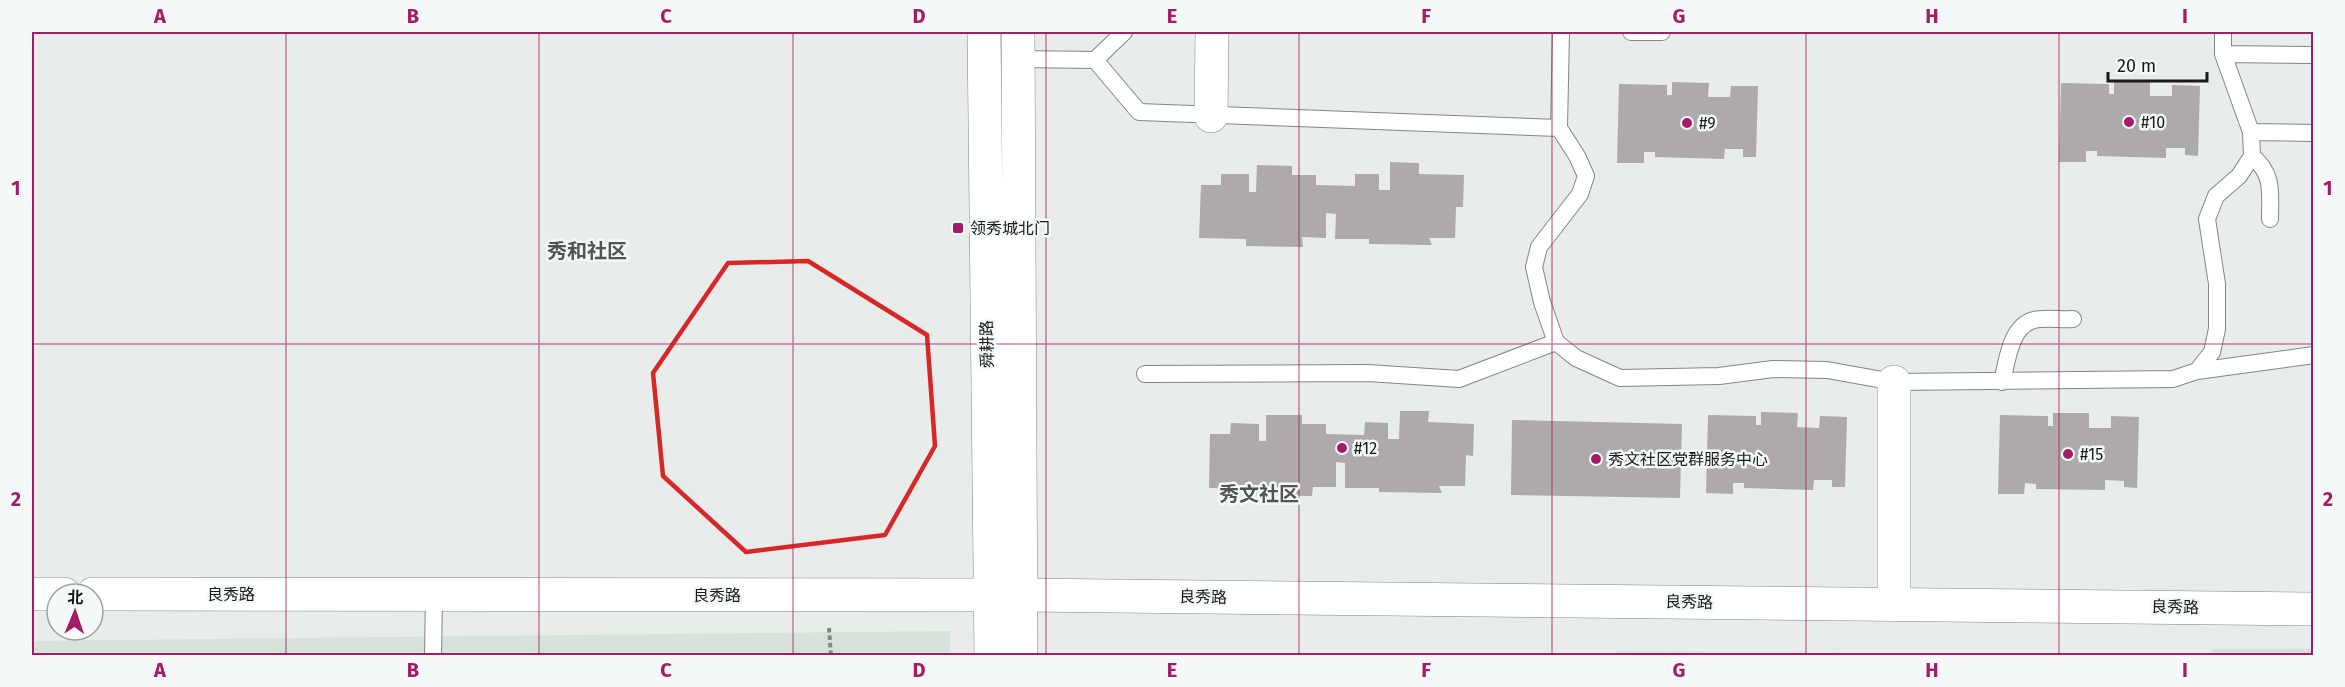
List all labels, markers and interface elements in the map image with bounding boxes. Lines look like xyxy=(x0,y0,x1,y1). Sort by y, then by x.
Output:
text: A xyxy=(153,4,167,28)
text: B xyxy=(407,4,419,28)
text: C xyxy=(660,4,672,28)
text: D xyxy=(912,4,926,28)
text: E xyxy=(1167,4,1177,28)
text: F xyxy=(1421,4,1431,28)
text: G xyxy=(1673,4,1685,28)
text: H xyxy=(1925,4,1939,28)
text: I xyxy=(2182,4,2188,28)
scale bar xyxy=(2108,45,2207,83)
text: 20 m xyxy=(2117,55,2156,77)
place label: #10 xyxy=(2141,113,2165,132)
place label: #9 xyxy=(1699,114,1716,133)
marker: #10 xyxy=(2122,115,2136,129)
marker: #9 xyxy=(1680,116,1694,130)
text: 1 xyxy=(11,176,21,200)
text: 1 xyxy=(2323,176,2333,200)
place label: 领秀城北门 xyxy=(970,219,1050,238)
marker: 领秀城北门 xyxy=(951,221,965,235)
district label: 秀和社区 xyxy=(547,239,627,263)
street label: 舜耕路 xyxy=(977,320,997,368)
place label: #12 xyxy=(1354,439,1377,458)
marker: #12 xyxy=(1335,441,1349,455)
place label: #15 xyxy=(2080,445,2103,464)
marker: #15 xyxy=(2061,447,2075,461)
place label: 秀文社区党群服务中心 xyxy=(1608,450,1768,469)
marker: 秀文社区党群服务中心 xyxy=(1589,452,1603,466)
district label: 秀文社区 xyxy=(1219,482,1299,506)
text: 2 xyxy=(11,487,21,511)
text: 2 xyxy=(2323,487,2333,511)
north arrow xyxy=(45,582,105,642)
street label: 良秀路 xyxy=(207,585,255,604)
street label: 良秀路 xyxy=(693,586,741,605)
street label: 良秀路 xyxy=(1179,587,1227,607)
text: 北 xyxy=(67,588,84,607)
street label: 良秀路 xyxy=(1665,592,1713,612)
street label: 良秀路 xyxy=(2151,597,2199,617)
text: A xyxy=(153,658,167,682)
text: B xyxy=(407,658,419,682)
text: C xyxy=(660,658,672,682)
text: D xyxy=(912,658,926,682)
text: E xyxy=(1167,658,1177,682)
text: F xyxy=(1421,658,1431,682)
text: G xyxy=(1673,658,1685,682)
text: H xyxy=(1925,658,1939,682)
text: I xyxy=(2182,658,2188,682)

